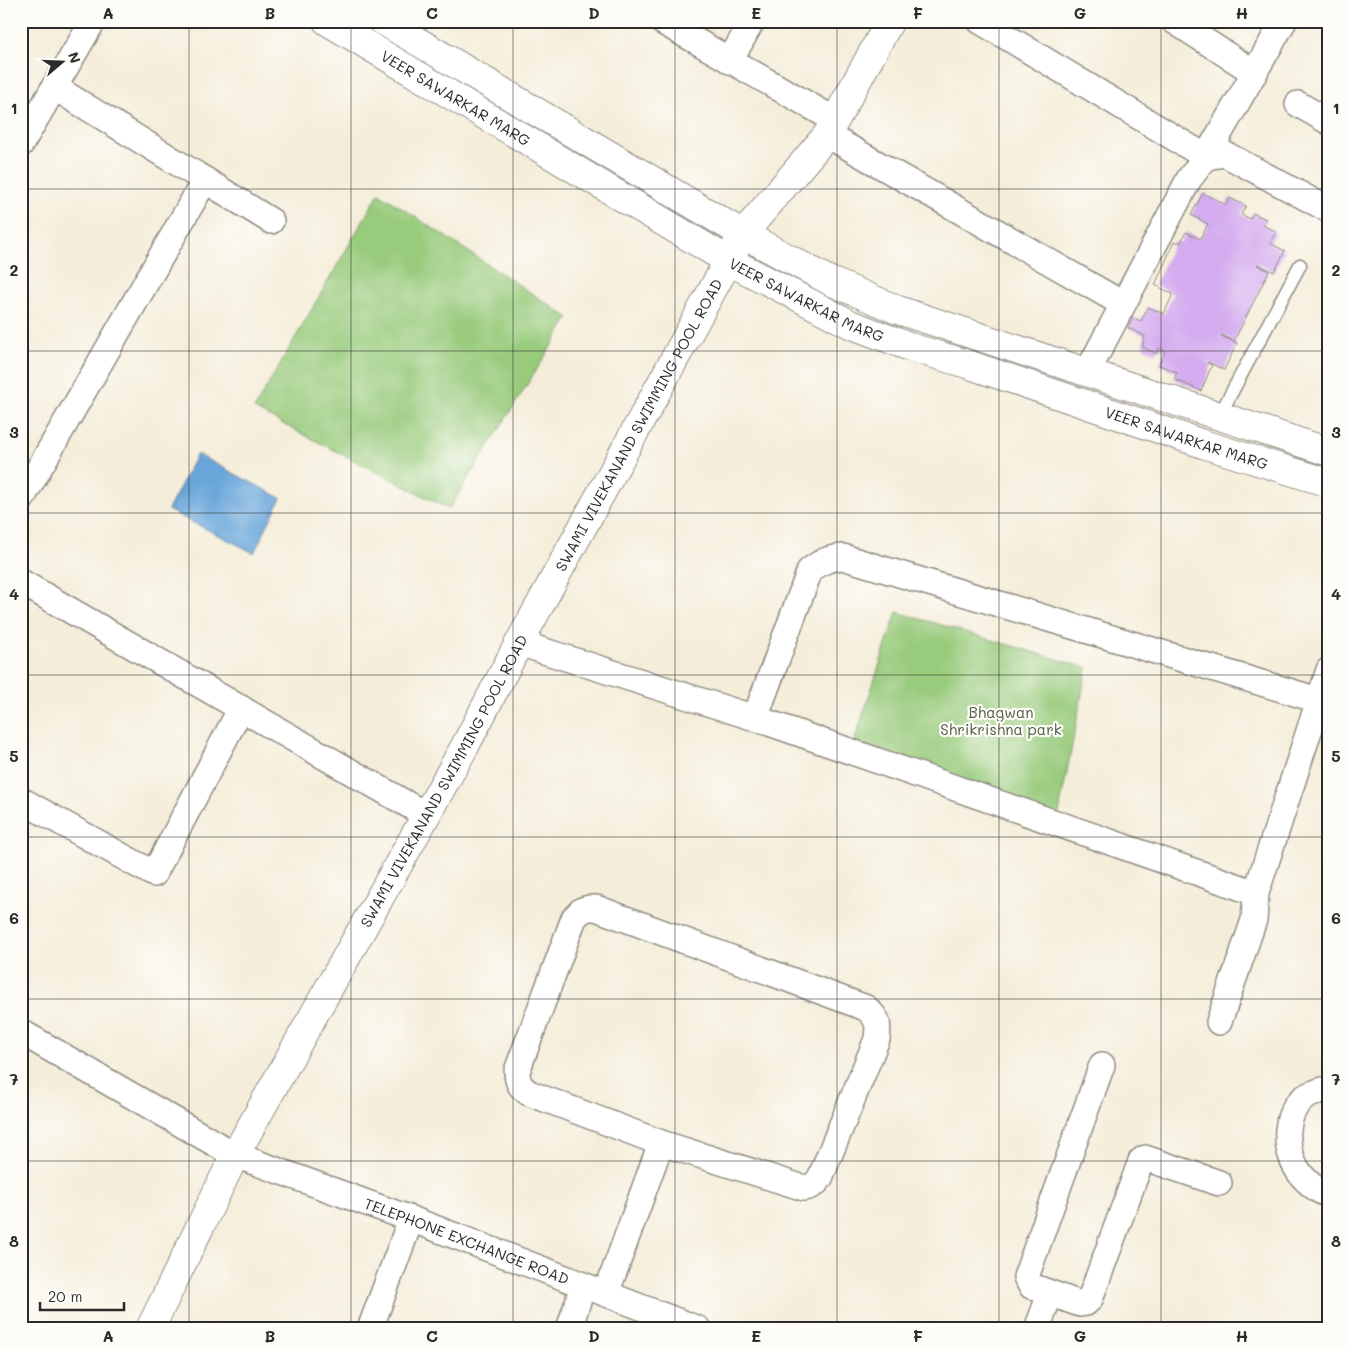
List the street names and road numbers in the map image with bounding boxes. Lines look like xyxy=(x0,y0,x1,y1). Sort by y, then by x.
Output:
street label: VEER SAWARKAR MARG xyxy=(378,46,534,150)
street label: VEER SAWARKAR MARG xyxy=(726,253,887,346)
street label: SWAMI VIVEKANAND SWIMMING POOL ROAD xyxy=(550,275,727,575)
street label: VEER SAWARKAR MARG xyxy=(1102,402,1271,474)
street label: SWAMI VIVEKANAND SWIMMING POOL ROAD xyxy=(355,631,532,931)
street label: TELEPHONE EXCHANGE ROAD xyxy=(362,1193,572,1289)

